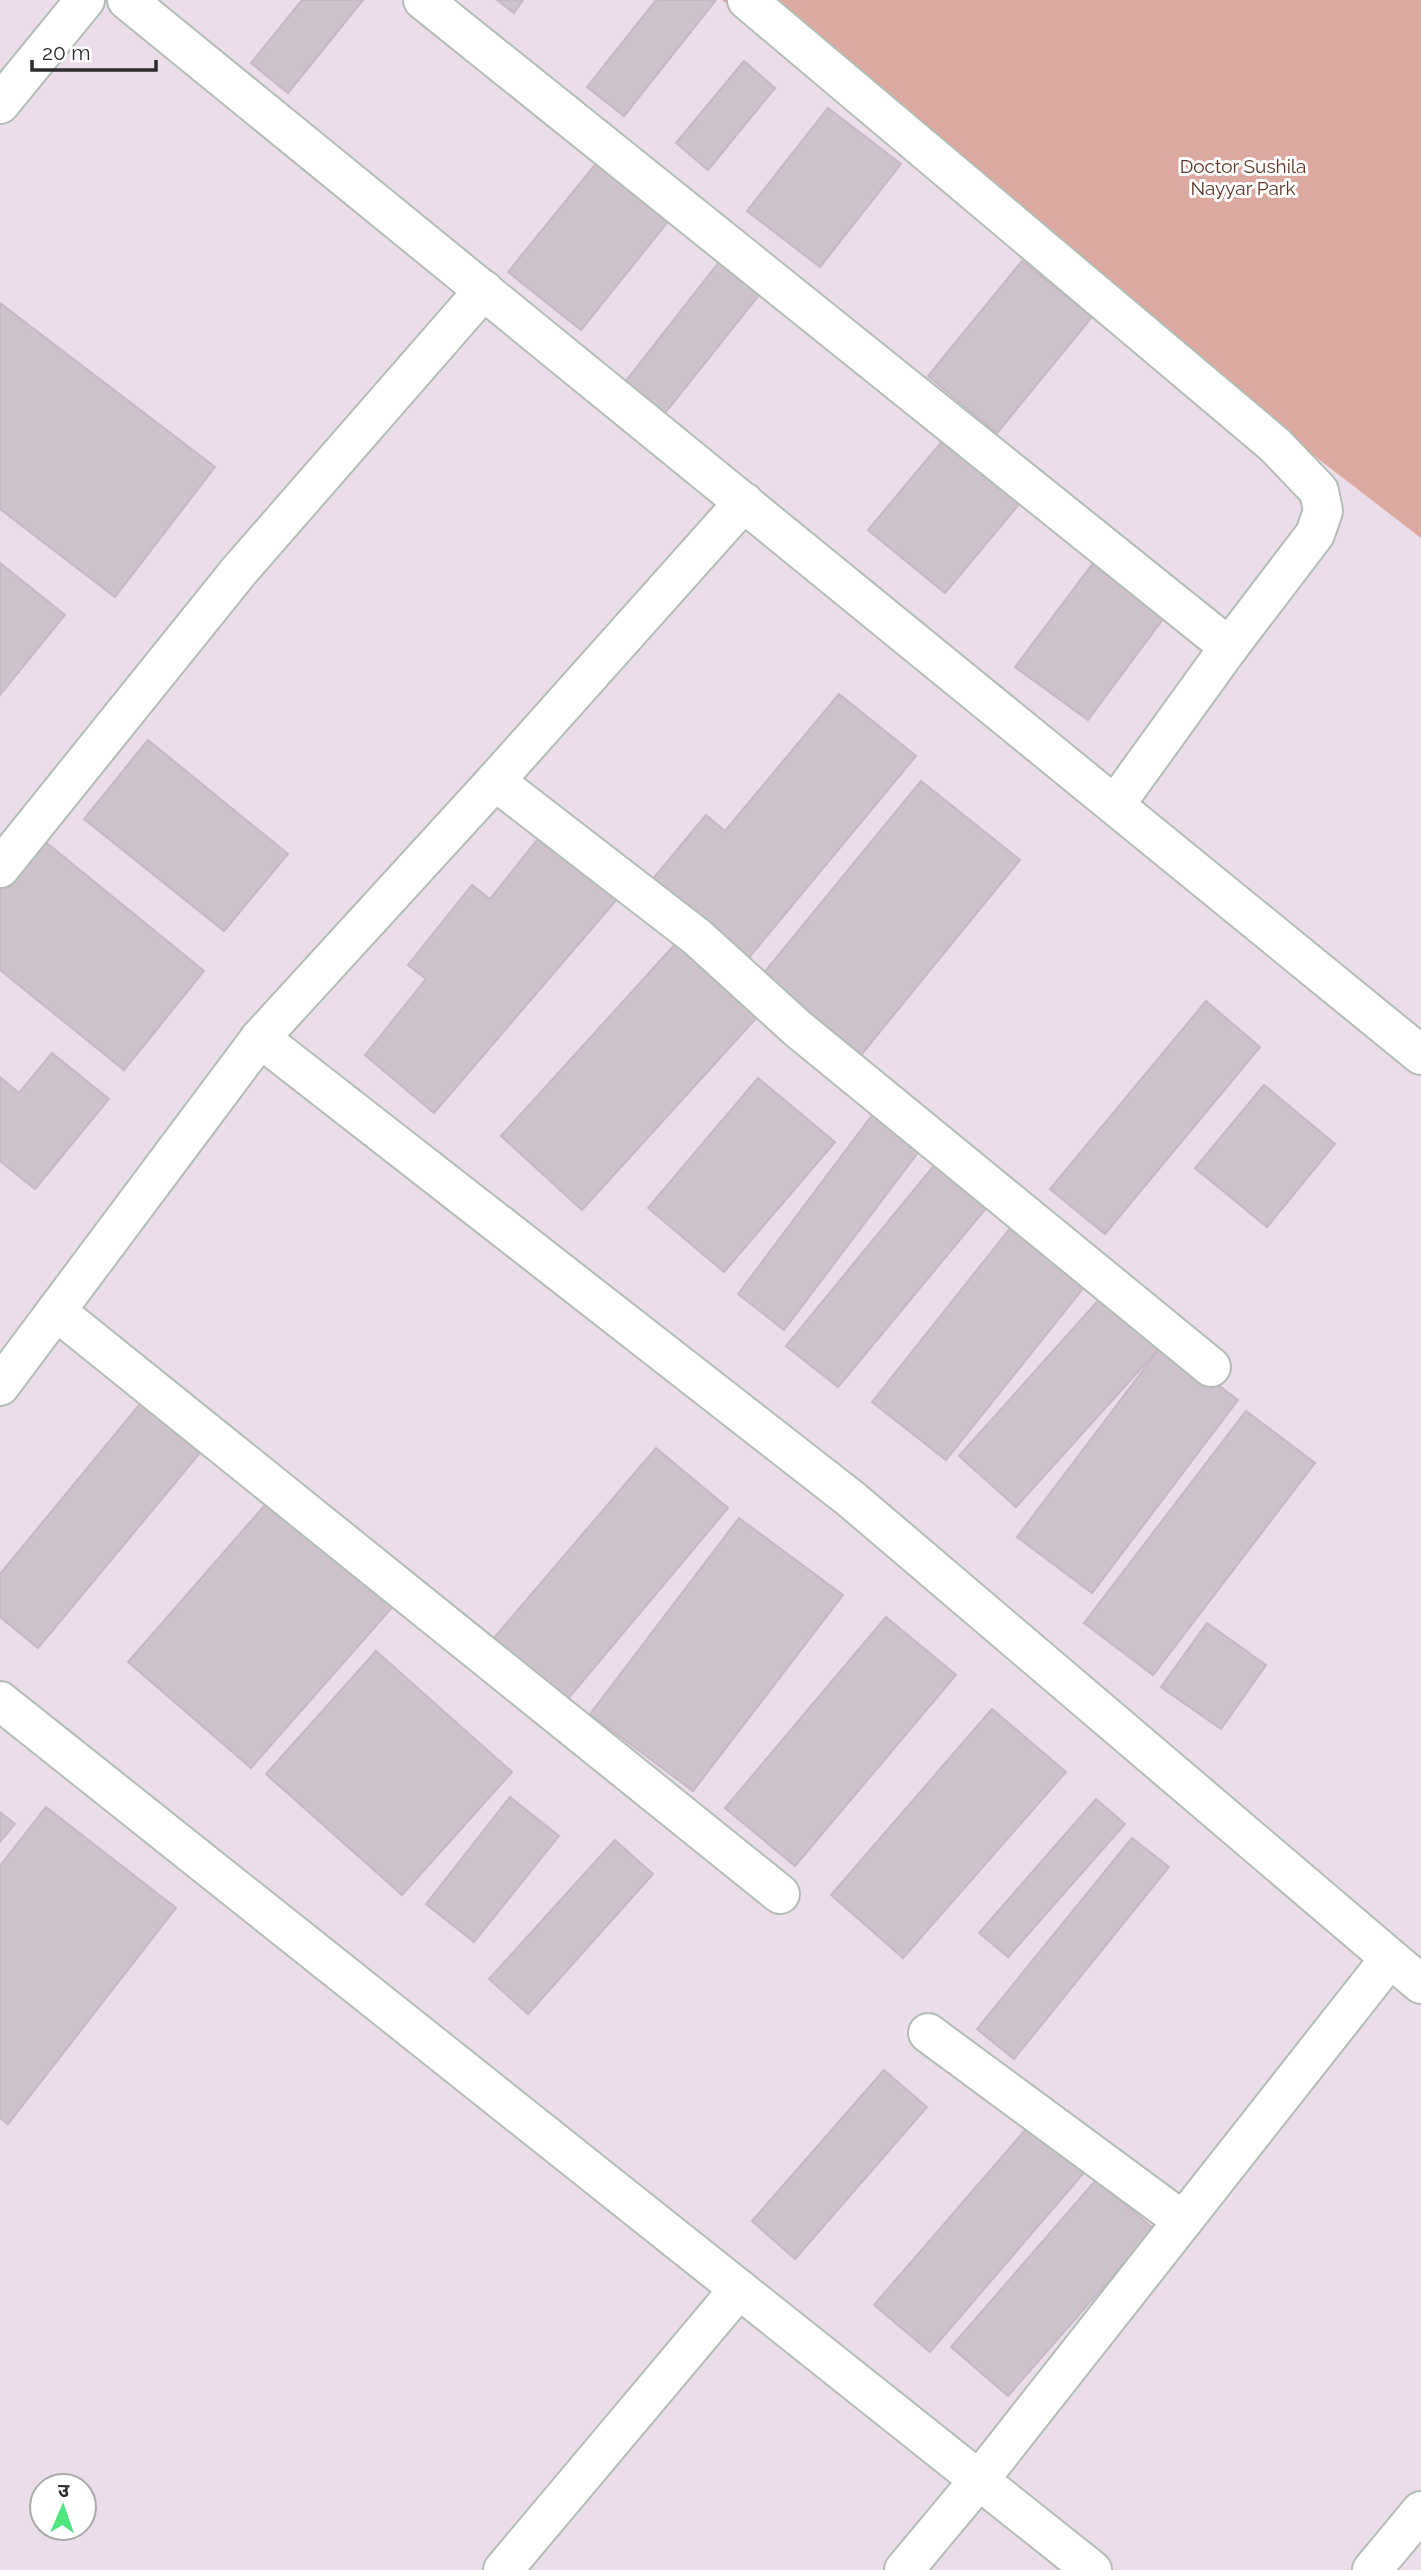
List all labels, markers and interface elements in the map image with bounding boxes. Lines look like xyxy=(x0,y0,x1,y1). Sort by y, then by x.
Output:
scale bar xyxy=(32,28,156,72)
text: 20 m xyxy=(42,40,90,65)
park label: Doctor Sushila Nayyar Park xyxy=(1180,155,1306,199)
north arrow xyxy=(28,2472,98,2542)
text: उ xyxy=(58,2479,70,2501)

